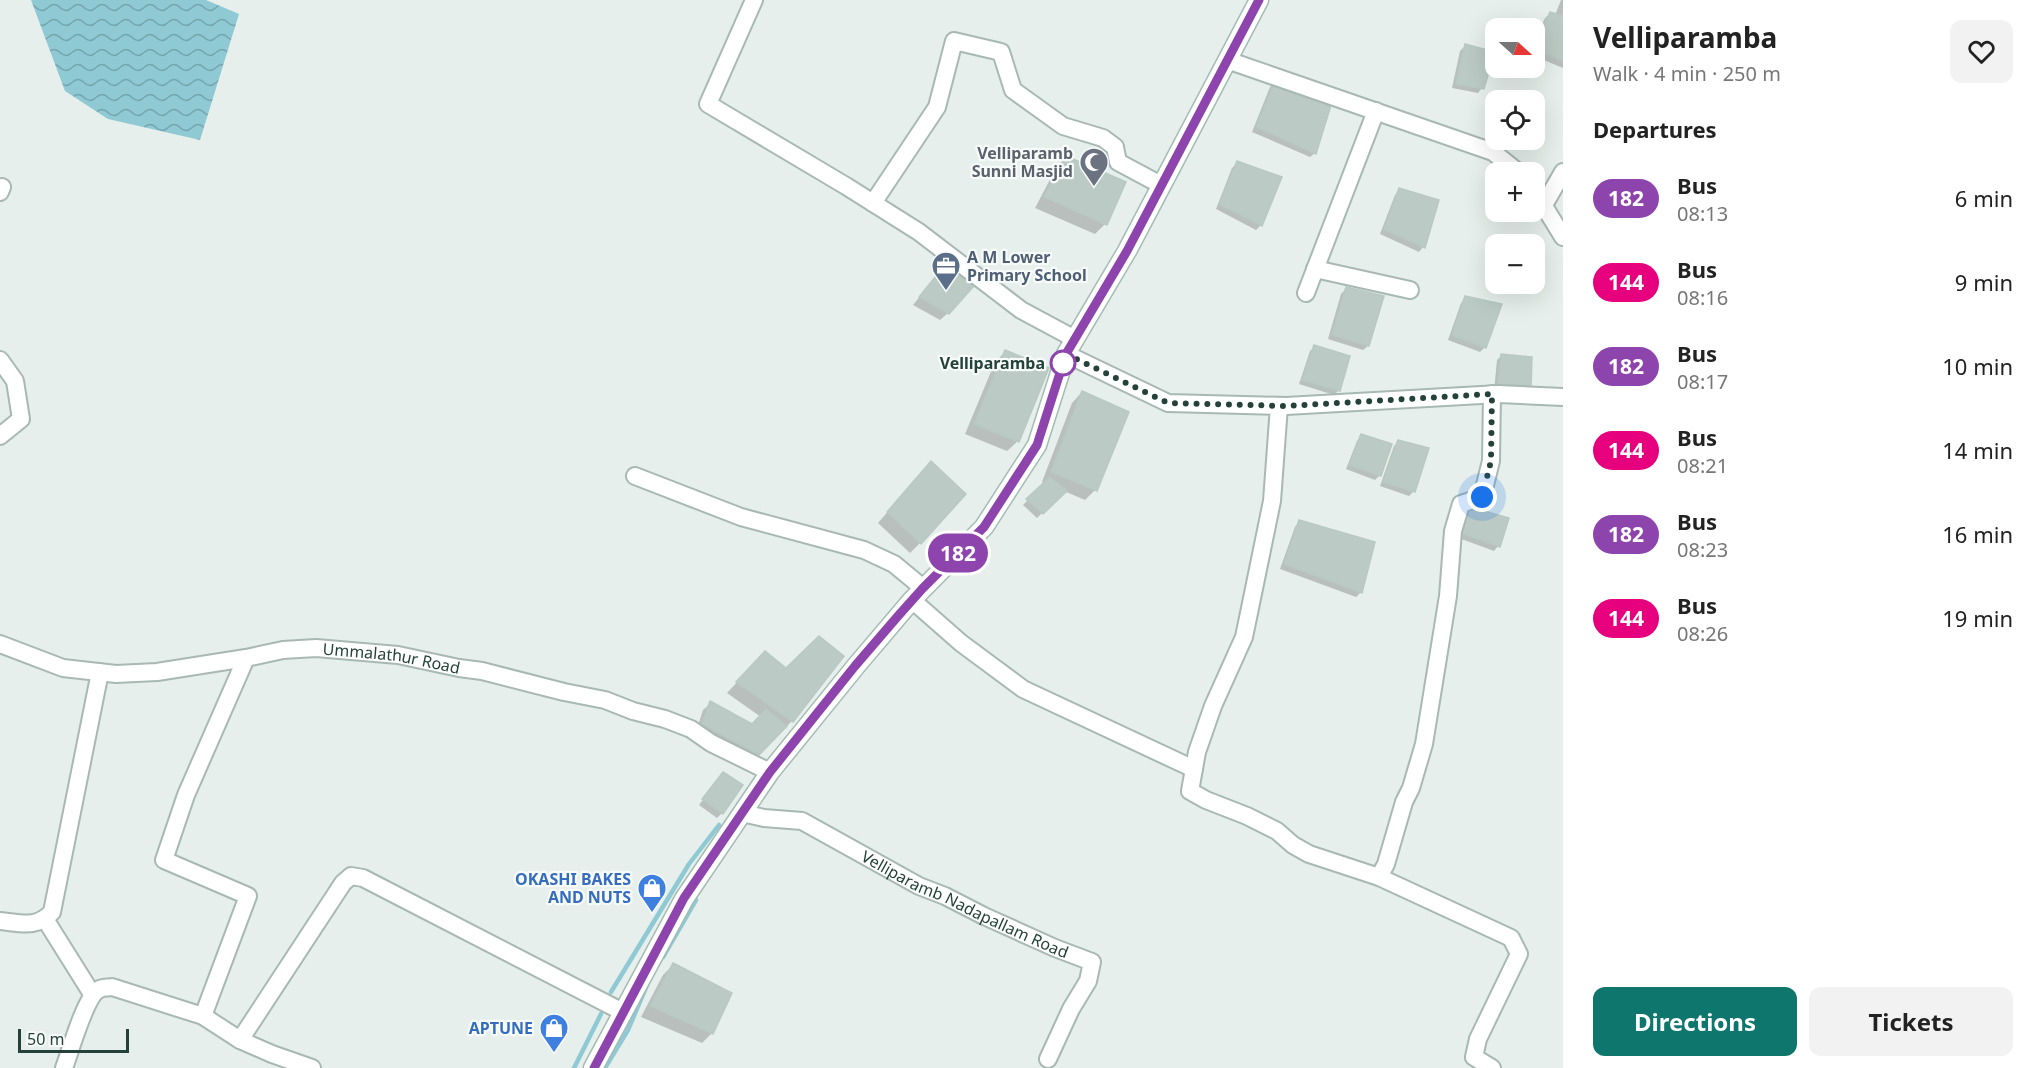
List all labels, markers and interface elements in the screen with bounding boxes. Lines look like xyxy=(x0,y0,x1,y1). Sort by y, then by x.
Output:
north arrow xyxy=(1485,18,1545,78)
map controls xyxy=(1485,18,1545,294)
text: Velliparamba xyxy=(1593,18,1777,56)
button: heart xyxy=(1950,20,2013,83)
text: Walk · 4 min · 250 m xyxy=(1593,60,1781,87)
button: locate xyxy=(1485,90,1545,150)
text: Departures xyxy=(1593,114,1717,144)
place label: Velliparamb Sunni Masjid xyxy=(972,142,1073,182)
mosque icon: Velliparamb Sunni Masjid xyxy=(1078,146,1110,188)
button: + xyxy=(1485,162,1545,222)
text: Bus xyxy=(1677,170,1717,200)
text: 6 min xyxy=(1955,183,2013,213)
text: 182 xyxy=(1608,184,1644,212)
text: 08:13 xyxy=(1677,200,1728,227)
button: − xyxy=(1485,234,1545,294)
place label: A M Lower Primary School xyxy=(967,246,1087,286)
office icon: A M Lower Primary School xyxy=(930,250,962,292)
text: Bus xyxy=(1677,254,1717,284)
text: 9 min xyxy=(1955,267,2013,297)
text: 144 xyxy=(1608,268,1644,296)
text: 08:16 xyxy=(1677,284,1728,311)
text: Bus xyxy=(1677,338,1717,368)
marker: Velliparamba xyxy=(1050,350,1076,376)
text: 10 min xyxy=(1942,351,2013,381)
place label: Velliparamba xyxy=(940,352,1045,374)
text: 182 xyxy=(1608,352,1644,380)
text: 08:17 xyxy=(1677,368,1728,395)
text: Bus xyxy=(1677,422,1717,452)
text: 14 min xyxy=(1942,435,2013,465)
text: 144 xyxy=(1608,436,1644,464)
text: 08:21 xyxy=(1677,452,1728,479)
your location xyxy=(1467,482,1497,512)
text: Bus xyxy=(1677,506,1717,536)
text: 16 min xyxy=(1942,519,2013,549)
text: 182 xyxy=(1608,520,1644,548)
line badge: 182 xyxy=(924,534,992,572)
text: 08:23 xyxy=(1677,536,1728,563)
text: 182 xyxy=(940,539,976,567)
text: Bus xyxy=(1677,590,1717,620)
text: 19 min xyxy=(1942,603,2013,633)
text: 144 xyxy=(1608,604,1644,632)
text: 08:26 xyxy=(1677,620,1728,647)
street label: Ummalathur Road xyxy=(322,638,462,679)
street label: Velliparamb Nadapallam Road xyxy=(857,845,1072,963)
place label: OKASHI BAKES AND NUTS xyxy=(515,868,631,908)
shop icon: OKASHI BAKES AND NUTS xyxy=(636,872,668,914)
button: Directions xyxy=(1593,987,1797,1056)
button: Tickets xyxy=(1809,987,2013,1056)
shop icon: APTUNE xyxy=(538,1012,570,1054)
place label: APTUNE xyxy=(469,1017,533,1039)
scale bar xyxy=(18,1026,129,1054)
text: 50 m xyxy=(27,1028,64,1050)

